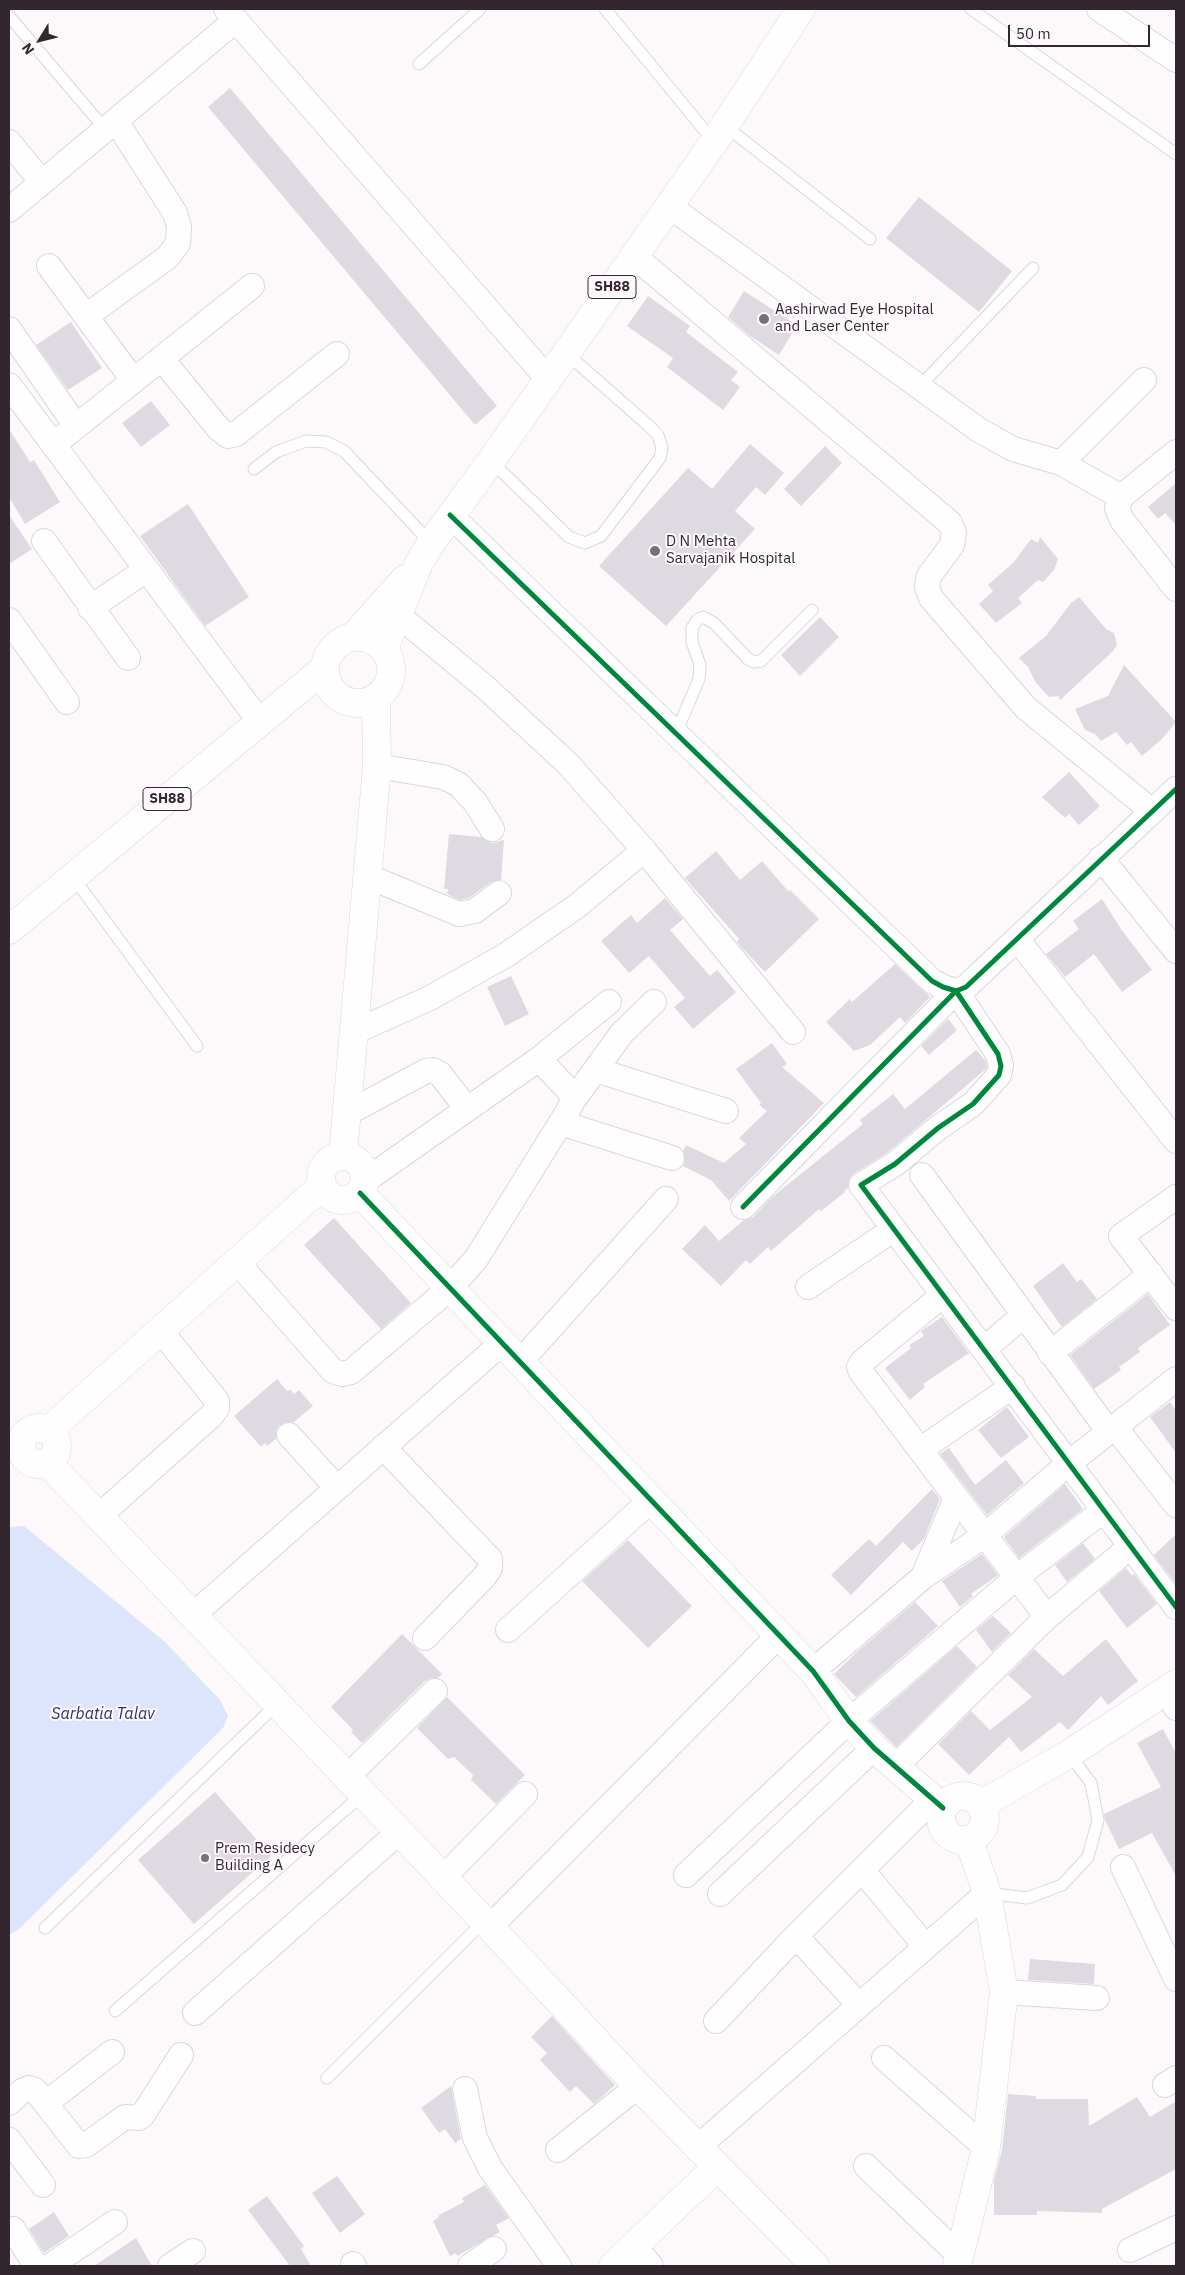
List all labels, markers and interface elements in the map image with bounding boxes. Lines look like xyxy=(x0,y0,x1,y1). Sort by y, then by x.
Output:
north arrow xyxy=(15,15,65,65)
scale bar xyxy=(1010,15,1152,47)
text: 50 m xyxy=(1016,24,1051,43)
text: N xyxy=(18,39,38,58)
road number: SH88 xyxy=(588,276,636,298)
place label: Aashirwad Eye Hospital and Laser Center xyxy=(775,301,934,336)
marker: Aashirwad Eye Hospital and Laser Center xyxy=(757,312,771,326)
place label: D N Mehta Sarvajanik Hospital xyxy=(666,533,795,568)
marker: D N Mehta Sarvajanik Hospital xyxy=(648,544,662,558)
road number: SH88 xyxy=(143,788,191,811)
water label: Sarbatia Talav xyxy=(51,1704,155,1724)
place label: Prem Residecy Building A xyxy=(215,1840,315,1875)
marker: Prem Residecy Building A xyxy=(199,1852,211,1864)

